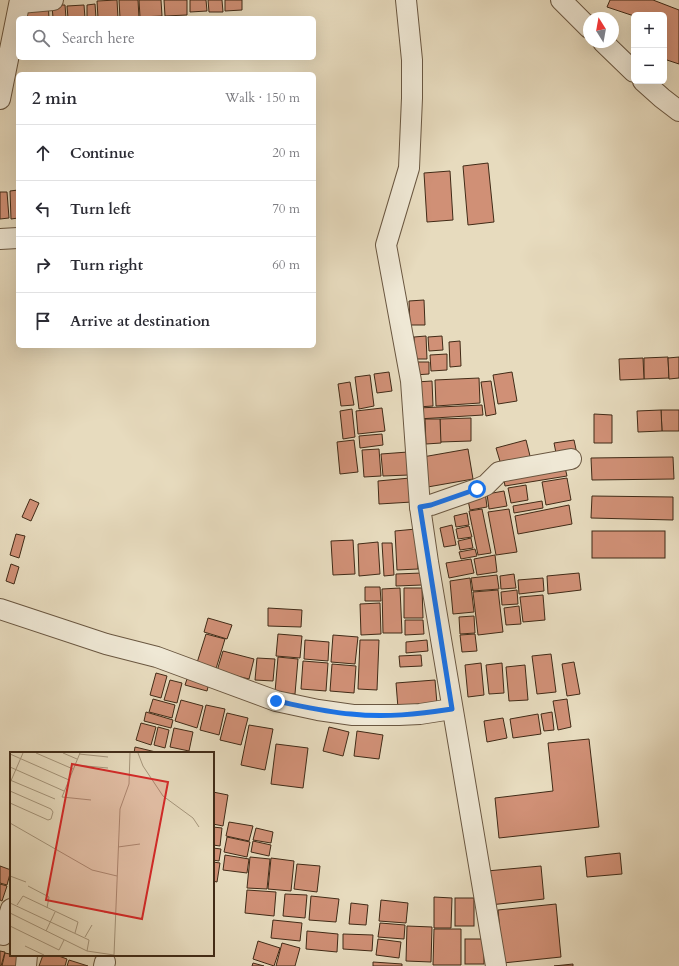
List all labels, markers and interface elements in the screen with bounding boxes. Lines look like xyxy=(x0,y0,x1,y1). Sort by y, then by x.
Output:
north arrow xyxy=(583,12,619,48)
map controls xyxy=(631,12,667,84)
button: + xyxy=(631,12,667,48)
search box xyxy=(16,16,316,60)
icon: search xyxy=(30,27,52,49)
text: Search here xyxy=(62,28,135,48)
button: − xyxy=(631,48,667,84)
text: 2 min xyxy=(32,87,77,110)
text: Walk · 150 m xyxy=(225,89,300,107)
icon: ahead xyxy=(32,142,54,164)
text: Continue xyxy=(70,143,135,163)
text: 20 m xyxy=(272,144,300,162)
icon: left xyxy=(32,198,54,220)
text: Turn left xyxy=(70,199,131,219)
text: 70 m xyxy=(272,200,300,218)
icon: right xyxy=(32,254,54,276)
text: Turn right xyxy=(70,255,143,275)
text: 60 m xyxy=(272,256,300,274)
icon: arrive xyxy=(32,310,54,332)
text: Arrive at destination xyxy=(70,311,210,331)
route start xyxy=(468,480,486,498)
route end xyxy=(267,692,285,710)
inset map xyxy=(10,752,214,956)

